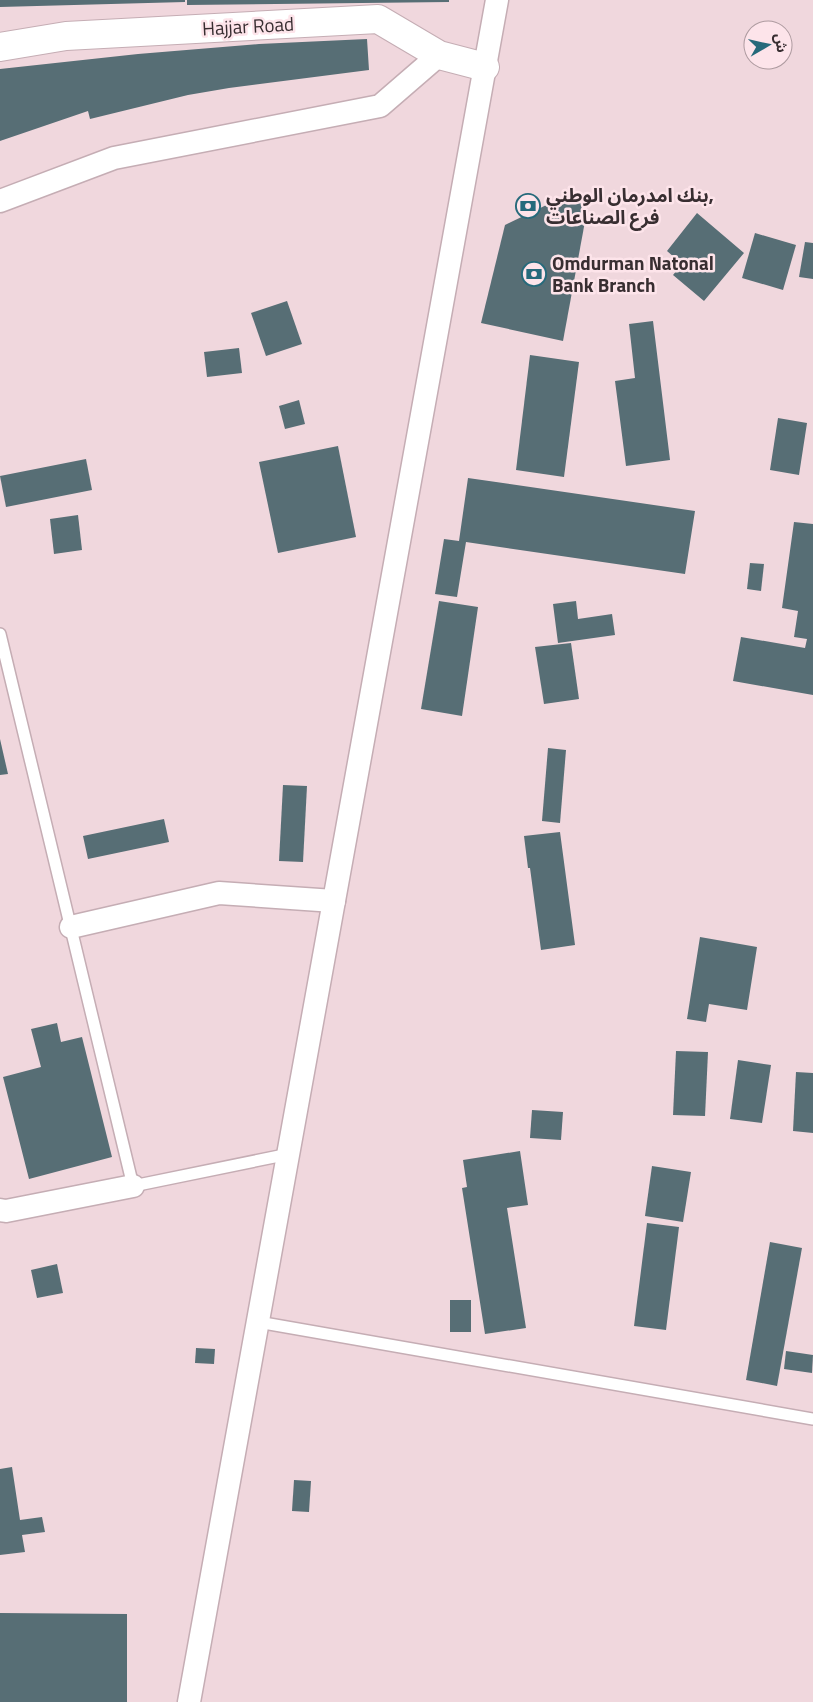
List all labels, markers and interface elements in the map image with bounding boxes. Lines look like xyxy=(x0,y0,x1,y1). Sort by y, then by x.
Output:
street label: Hajjar Road xyxy=(201,9,295,42)
north arrow xyxy=(743,20,793,70)
text: ش xyxy=(769,32,793,54)
place label: بنك امدرمان الوطني, فرع الصناعات xyxy=(546,180,714,231)
bank icon: بنك امدرمان الوطني, فرع الصناعات xyxy=(515,193,541,219)
place label: Omdurman Natonal Bank Branch xyxy=(552,248,714,299)
bank icon: Omdurman Natonal Bank Branch xyxy=(521,261,547,287)

